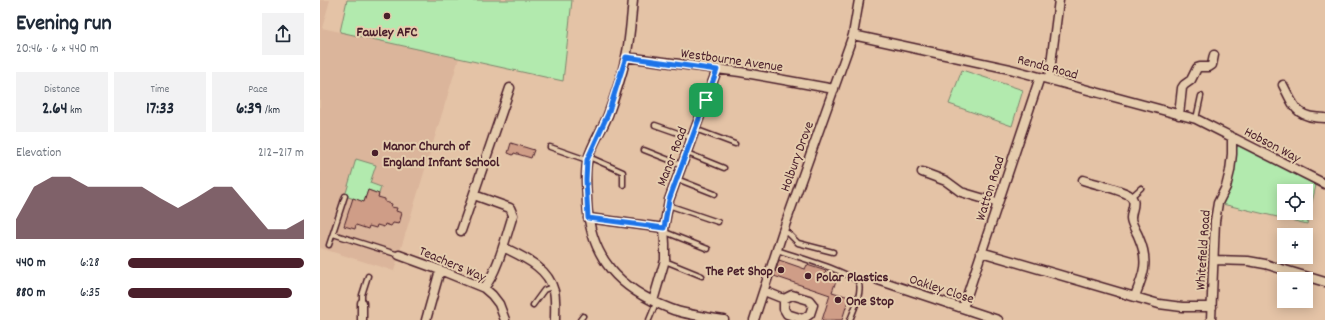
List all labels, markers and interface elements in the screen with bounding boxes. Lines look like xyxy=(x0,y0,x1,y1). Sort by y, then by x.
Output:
text: Evening run xyxy=(16,9,112,40)
marker: Fawley AFC xyxy=(382,11,392,21)
button: share xyxy=(262,13,304,55)
place label: Fawley AFC xyxy=(357,23,418,43)
text: 20:46 · 6 × 440 m xyxy=(16,40,99,59)
street label: Westbourne Avenue xyxy=(679,44,784,78)
street label: Renda Road xyxy=(1015,50,1080,86)
text: Distance xyxy=(44,82,80,98)
text: Time xyxy=(151,82,169,98)
text: Pace xyxy=(248,82,268,98)
pin xyxy=(689,83,723,117)
icon: arrive xyxy=(695,89,717,111)
text: 2.64 xyxy=(42,98,68,122)
text: 17:33 xyxy=(146,98,174,122)
text: 6:39 xyxy=(236,98,262,122)
text: km xyxy=(68,103,82,119)
text: /km xyxy=(262,103,280,119)
street label: Holbury Drove xyxy=(776,119,820,195)
street label: Hobson Way xyxy=(1240,122,1304,169)
street label: Manor Road xyxy=(652,124,693,189)
place label: Manor Church of England Infant School xyxy=(383,137,500,173)
text: Elevation xyxy=(16,144,61,163)
text: 212–217 m xyxy=(258,144,304,163)
marker: Manor Church of England Infant School xyxy=(370,148,380,158)
street label: Watton Road xyxy=(971,154,1011,224)
map controls xyxy=(1277,184,1313,308)
button: locate xyxy=(1277,184,1313,220)
street label: Whitefield Road xyxy=(1191,209,1217,291)
button: + xyxy=(1277,228,1313,264)
street label: Teachers Way xyxy=(416,242,489,288)
text: 440 m xyxy=(16,254,46,273)
text: 6:28 xyxy=(80,254,99,273)
place label: The Pet Shop xyxy=(705,262,774,282)
marker: The Pet Shop xyxy=(776,265,786,275)
place label: Polar Plastics xyxy=(816,268,888,288)
street label: Oakley Close xyxy=(906,270,976,310)
marker: Polar Plastics xyxy=(803,271,813,281)
button: − xyxy=(1277,272,1313,308)
text: 880 m xyxy=(16,284,45,303)
text: 6:35 xyxy=(80,284,100,303)
place label: One Stop xyxy=(846,292,894,312)
marker: One Stop xyxy=(833,295,843,305)

